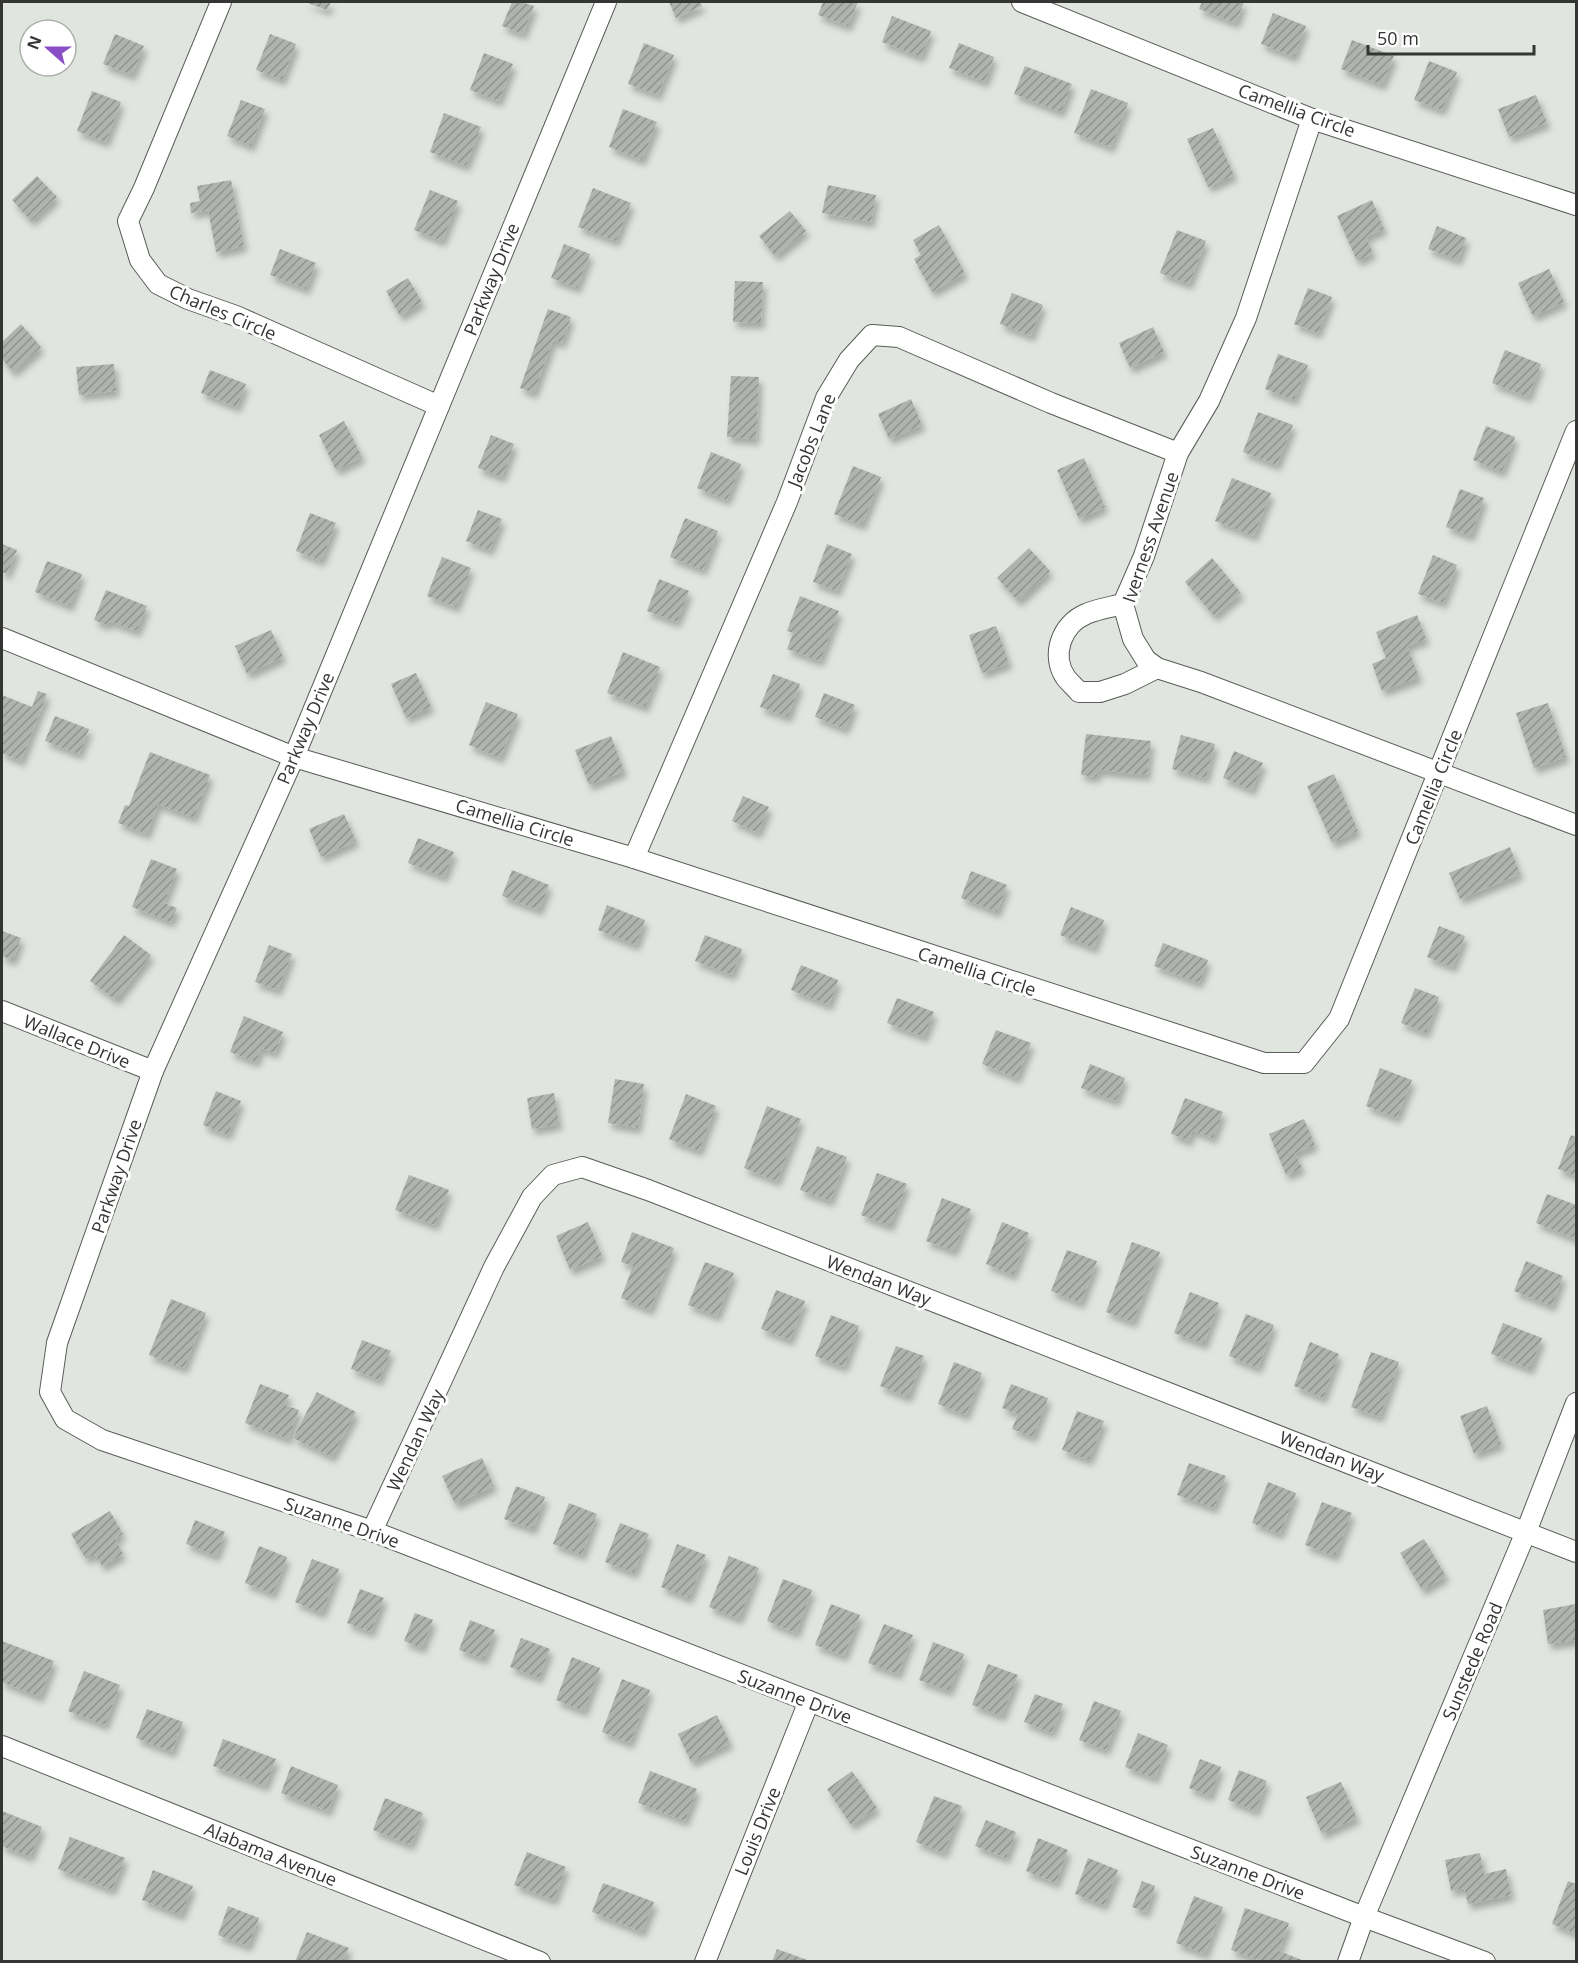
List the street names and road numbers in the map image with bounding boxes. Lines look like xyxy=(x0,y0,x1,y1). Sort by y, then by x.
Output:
street label: Camellia Circle xyxy=(1235,78,1359,142)
street label: Parkway Drive xyxy=(458,219,524,339)
street label: Charles Circle xyxy=(166,279,280,345)
street label: Jacobs Lane xyxy=(781,390,841,492)
street label: Iverness Avenue xyxy=(1116,468,1184,606)
street label: Parkway Drive xyxy=(271,668,339,788)
street label: Camellia Circle xyxy=(1399,726,1467,848)
street label: Camellia Circle xyxy=(453,793,577,851)
street label: Camellia Circle xyxy=(915,941,1039,1001)
street label: Wallace Drive xyxy=(20,1009,134,1073)
street label: Parkway Drive xyxy=(85,1116,147,1236)
street label: Wendan Way xyxy=(823,1249,936,1311)
street label: Wendan Way xyxy=(381,1384,450,1495)
street label: Wendan Way xyxy=(1276,1425,1389,1487)
street label: Suzanne Drive xyxy=(281,1491,403,1553)
street label: Sunstede Road xyxy=(1436,1598,1508,1724)
street label: Suzanne Drive xyxy=(735,1663,855,1729)
street label: Louis Drive xyxy=(728,1783,786,1879)
street label: Alabama Avenue xyxy=(201,1816,341,1892)
street label: Suzanne Drive xyxy=(1188,1839,1308,1905)

